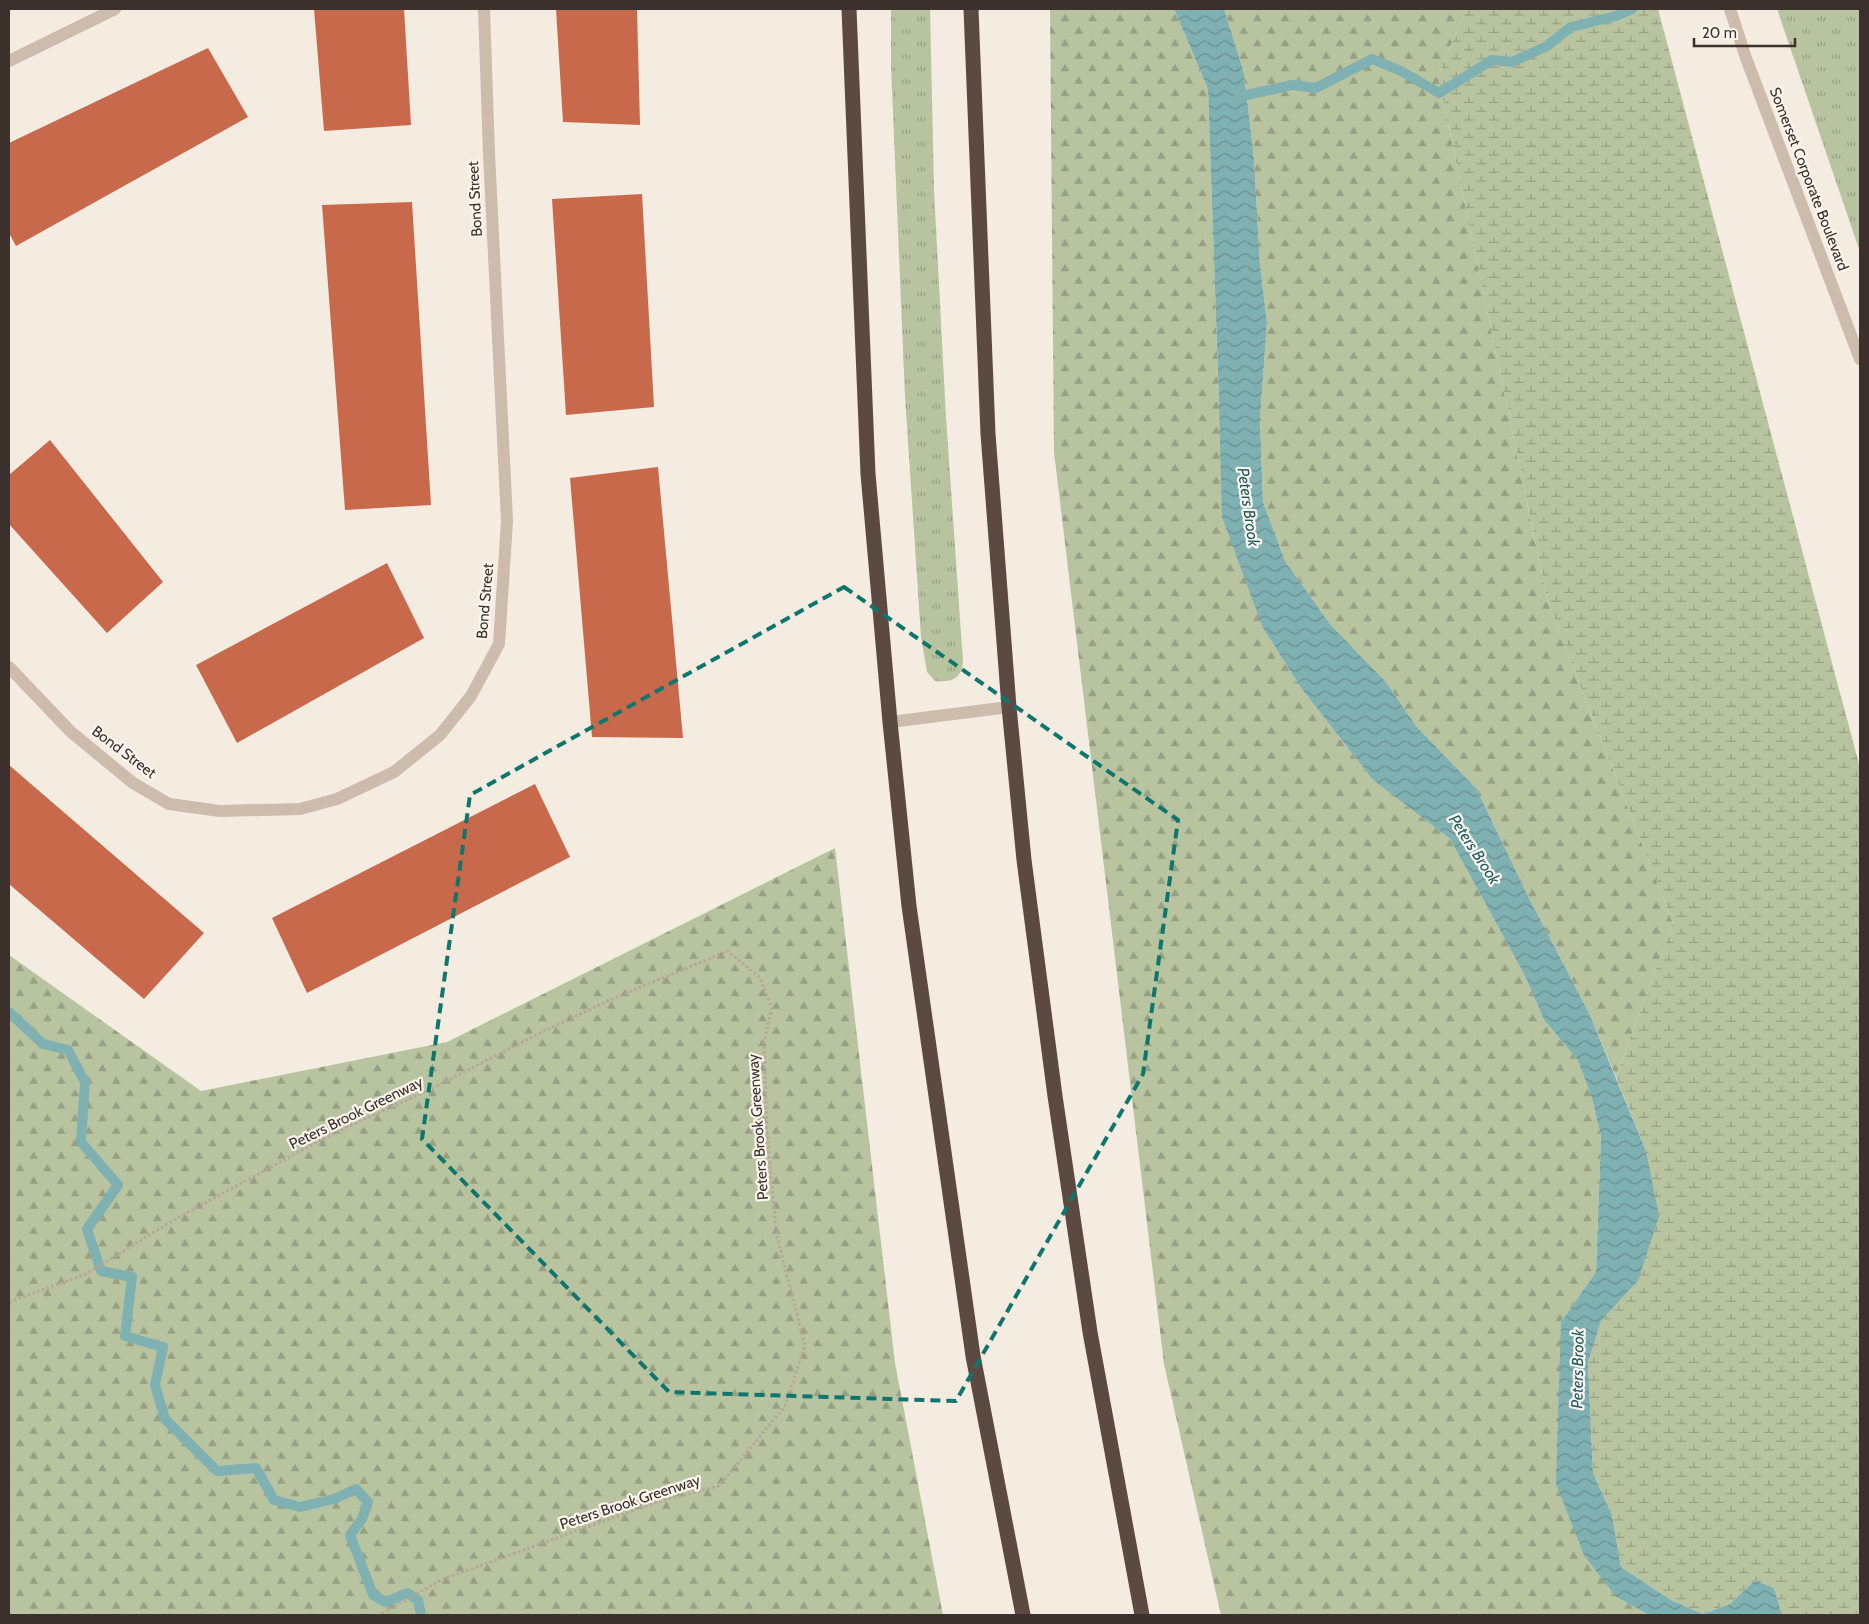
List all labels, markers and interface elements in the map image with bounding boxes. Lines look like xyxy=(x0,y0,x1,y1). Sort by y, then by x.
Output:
scale bar xyxy=(1694,15,1795,47)
text: 20 m xyxy=(1702,24,1737,42)
street label: Somerset Corporate Boulevard xyxy=(1766,85,1852,273)
street label: Bond Street xyxy=(464,161,486,237)
water label: Peters Brook xyxy=(1234,466,1264,549)
street label: Bond Street xyxy=(473,562,497,640)
street label: Bond Street xyxy=(88,722,160,782)
water label: Peters Brook xyxy=(1445,811,1505,889)
street label: Peters Brook Greenway xyxy=(744,1053,772,1201)
street label: Peters Brook Greenway xyxy=(286,1073,426,1153)
water label: Peters Brook xyxy=(1567,1328,1588,1409)
street label: Peters Brook Greenway xyxy=(558,1471,703,1533)

